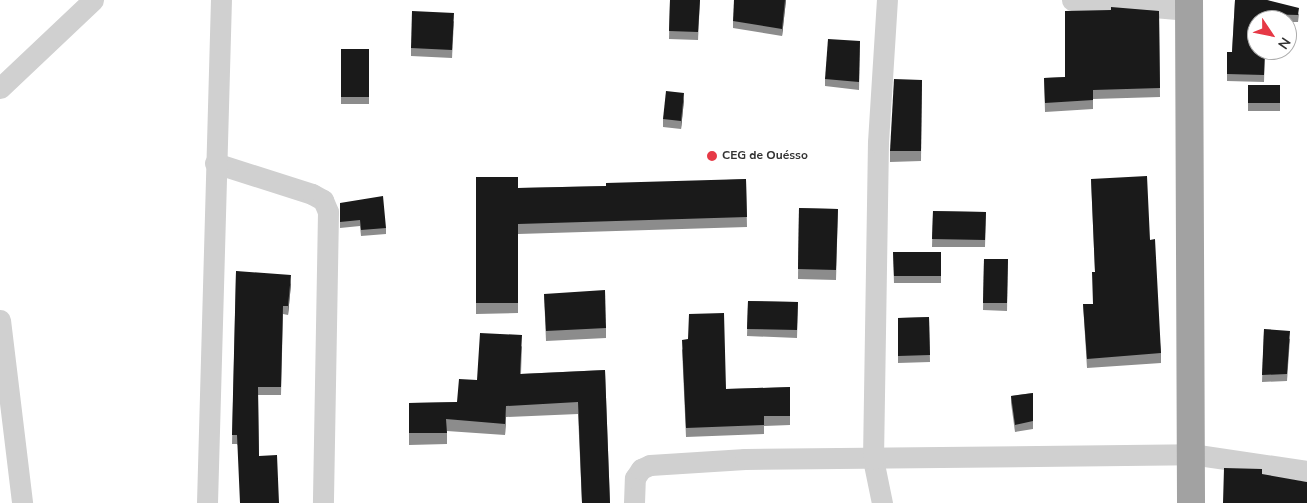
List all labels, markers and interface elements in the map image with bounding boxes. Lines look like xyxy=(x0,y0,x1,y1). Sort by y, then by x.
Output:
north arrow xyxy=(1247,10,1297,60)
text: N xyxy=(1273,33,1295,53)
place label: CEG de Ouésso xyxy=(722,149,808,163)
marker: CEG de Ouésso xyxy=(706,150,718,162)

